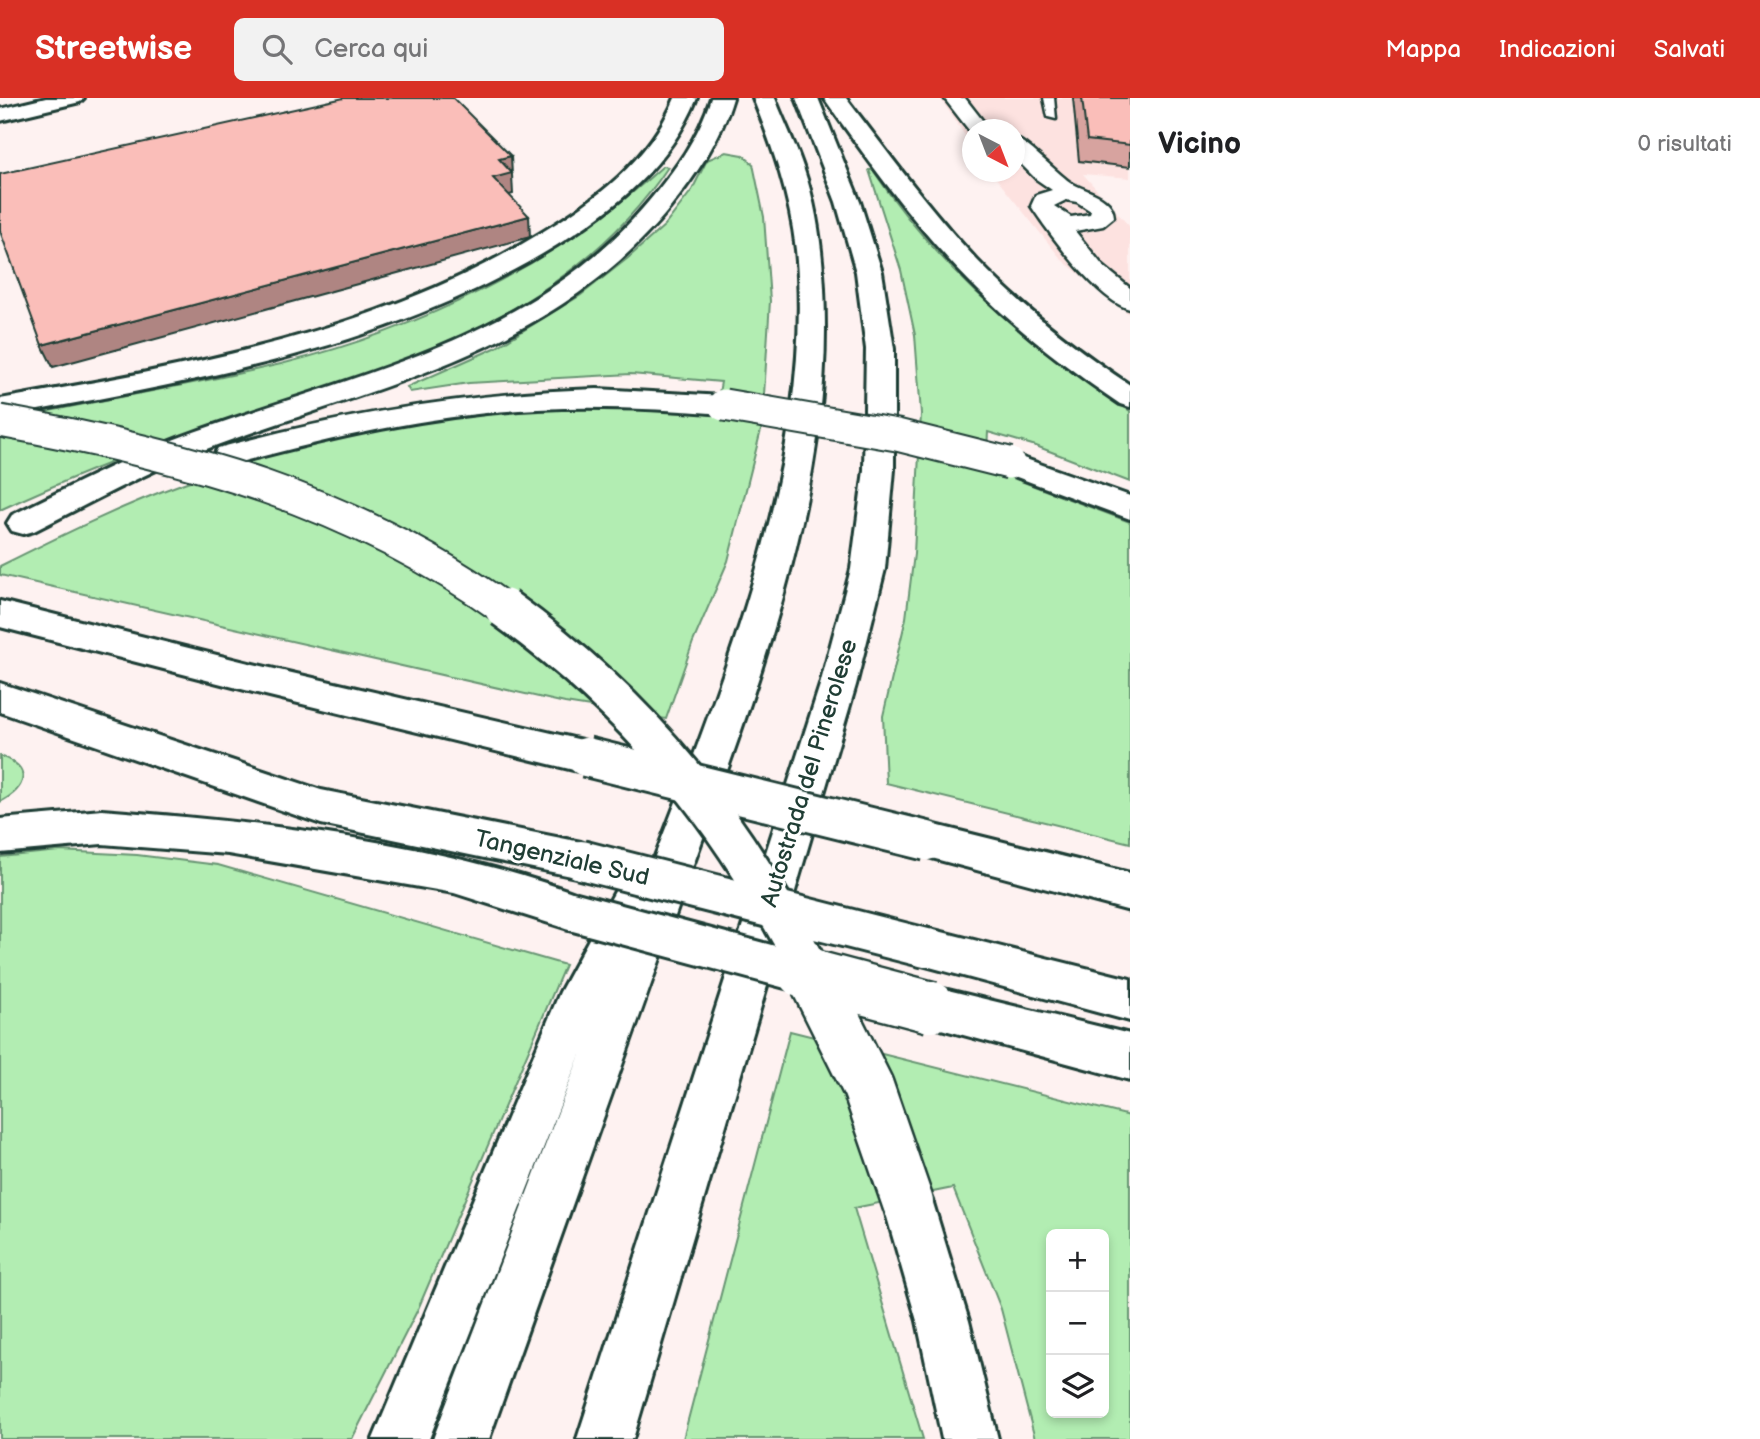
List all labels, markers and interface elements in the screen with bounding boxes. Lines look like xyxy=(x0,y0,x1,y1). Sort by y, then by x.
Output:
search box xyxy=(234,18,724,81)
text: Streetwise xyxy=(35,29,192,69)
icon: search xyxy=(258,30,296,68)
text: Cerca qui xyxy=(314,34,428,65)
text: Mappa xyxy=(1385,35,1461,64)
text: Indicazioni xyxy=(1499,35,1616,64)
text: Salvati xyxy=(1654,35,1725,64)
north arrow xyxy=(962,119,1025,182)
text: Vicino xyxy=(1158,126,1241,162)
text: 0 risultati xyxy=(1637,130,1732,158)
street label: Autostrada del Pinerolese xyxy=(754,636,864,910)
street label: Tangenziale Sud xyxy=(472,824,652,892)
map controls xyxy=(1046,1229,1109,1418)
button: + xyxy=(1046,1229,1109,1292)
button: − xyxy=(1046,1292,1109,1355)
button: layers xyxy=(1046,1355,1109,1418)

